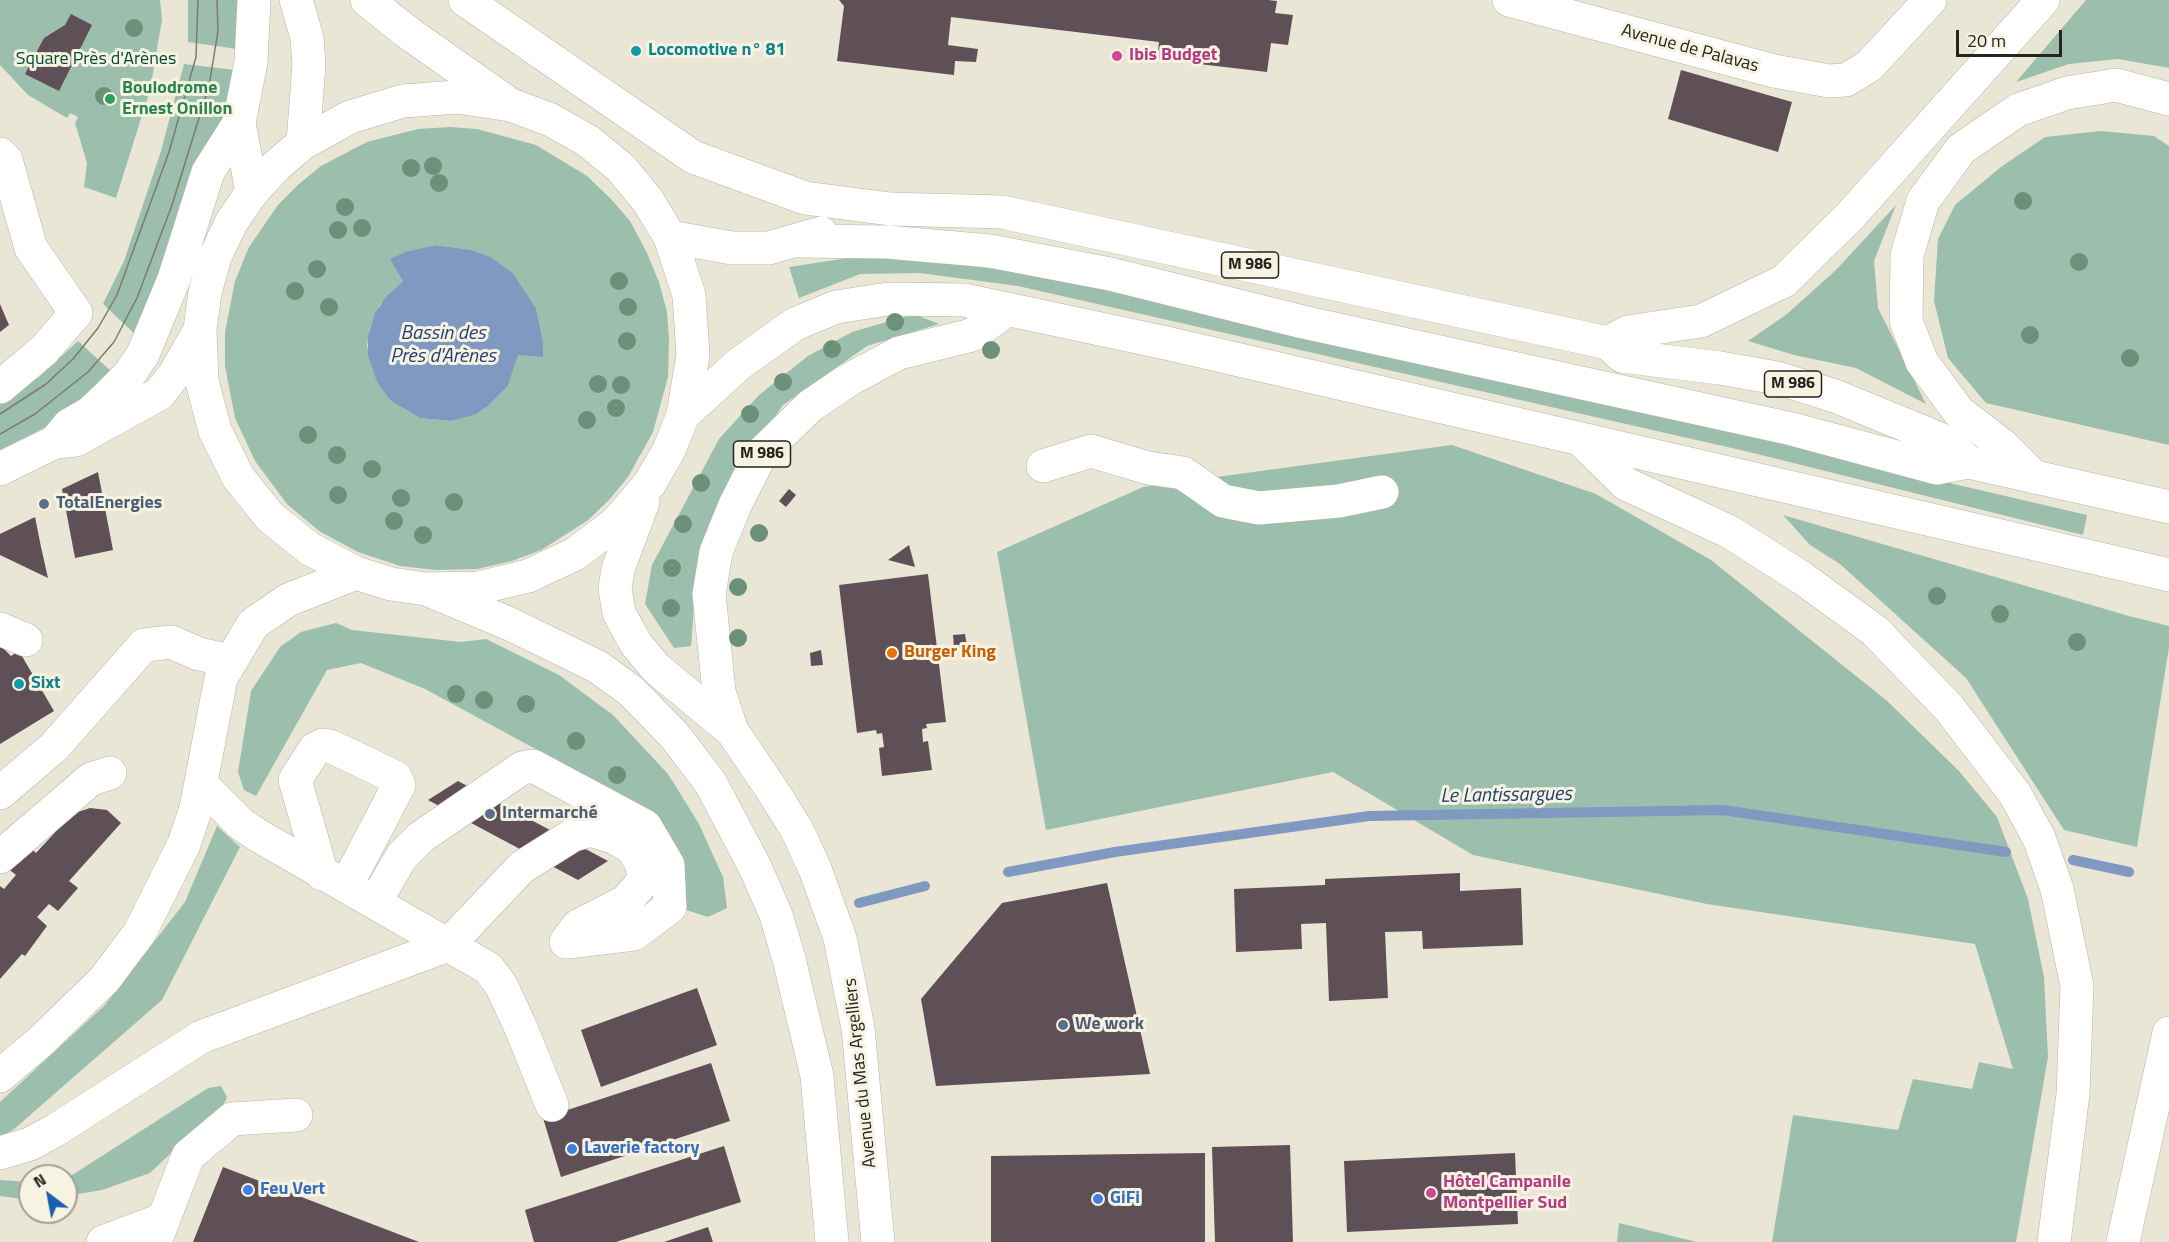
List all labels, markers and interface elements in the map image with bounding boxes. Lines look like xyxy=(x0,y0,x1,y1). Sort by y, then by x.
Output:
scale bar xyxy=(1959,18,2066,56)
street label: Avenue de Palavas xyxy=(1619,20,1761,78)
text: 20 m xyxy=(1967,27,2006,54)
place label: Locomotive n° 81 xyxy=(648,40,786,62)
marker: Locomotive n° 81 xyxy=(629,44,643,58)
place label: Ibis Budget xyxy=(1129,45,1217,67)
park label: Square Près d'Arènes xyxy=(16,49,176,71)
marker: Ibis Budget xyxy=(1110,49,1124,63)
place label: Boulodrome Ernest Onillon xyxy=(122,78,232,121)
marker: Boulodrome Ernest Onillon xyxy=(103,92,117,106)
road number: M 986 xyxy=(1222,252,1278,278)
water label: Bassin des Près d'Arènes xyxy=(390,322,496,369)
road number: M 986 xyxy=(1764,371,1822,397)
road number: M 986 xyxy=(734,441,790,467)
place label: TotalEnergies xyxy=(56,493,162,515)
marker: TotalEnergies xyxy=(37,497,51,511)
place label: Burger King xyxy=(904,642,996,664)
marker: Burger King xyxy=(885,646,899,660)
place label: Sixt xyxy=(31,673,61,695)
marker: Sixt xyxy=(12,677,26,691)
water label: Le Lantissargues xyxy=(1440,783,1572,809)
place label: Intermarché xyxy=(502,803,598,825)
marker: Intermarché xyxy=(483,807,497,821)
street label: Avenue du Mas Argelliers xyxy=(840,977,882,1169)
place label: We work xyxy=(1075,1014,1144,1036)
marker: We work xyxy=(1056,1018,1070,1032)
place label: Laverie factory xyxy=(584,1138,700,1160)
marker: Laverie factory xyxy=(565,1142,579,1156)
north arrow xyxy=(18,1164,78,1224)
text: N xyxy=(28,1167,51,1194)
place label: Hôtel Campanile Montpellier Sud xyxy=(1443,1172,1571,1214)
place label: Feu Vert xyxy=(260,1179,325,1201)
marker: Feu Vert xyxy=(241,1183,255,1197)
marker: Hôtel Campanile Montpellier Sud xyxy=(1424,1186,1438,1200)
place label: GiFi xyxy=(1110,1188,1140,1210)
marker: GiFi xyxy=(1091,1192,1105,1206)

